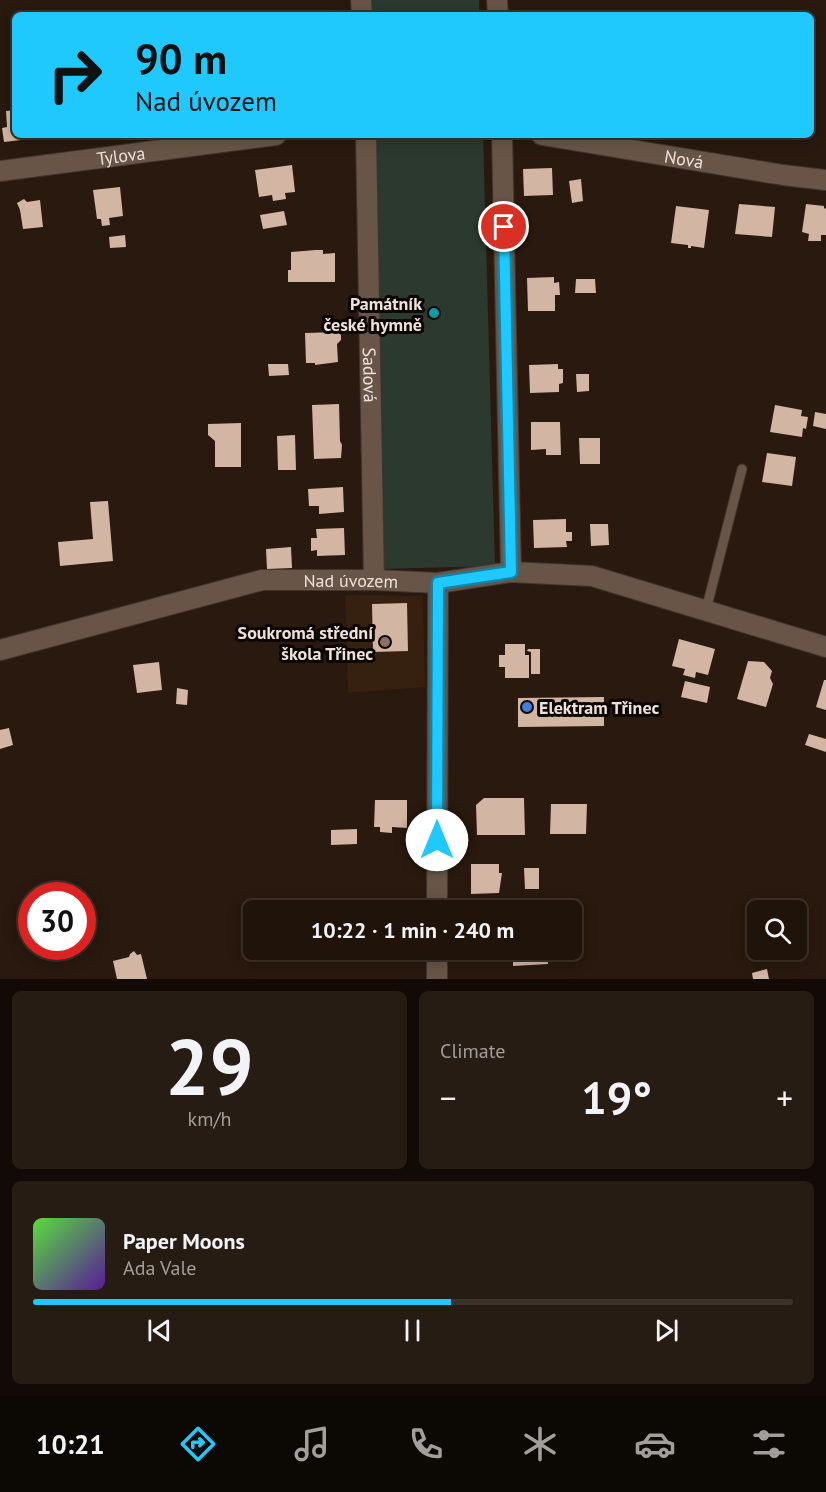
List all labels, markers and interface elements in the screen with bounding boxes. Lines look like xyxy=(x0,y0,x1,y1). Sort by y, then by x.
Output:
text: 90 m xyxy=(135,31,227,86)
icon: right xyxy=(36,36,114,114)
text: Nad úvozem xyxy=(135,84,277,118)
street label: Tylova xyxy=(95,141,146,170)
street label: Nová xyxy=(663,144,705,173)
pin xyxy=(478,201,529,252)
icon: arrive xyxy=(487,210,520,243)
place label: Památník české hymně xyxy=(324,292,422,336)
marker: Památník české hymně xyxy=(427,306,441,320)
street label: Sadová xyxy=(358,347,382,403)
street label: Nad úvozem xyxy=(303,569,399,593)
place label: Soukromá střední škola Třinec xyxy=(238,621,373,665)
marker: Soukromá střední škola Třinec xyxy=(378,635,392,649)
place label: Elektram Třinec xyxy=(539,696,659,719)
marker: Elektram Třinec xyxy=(520,700,534,714)
position arrow xyxy=(405,808,469,872)
speed limit sign: 30 xyxy=(18,882,96,960)
map controls xyxy=(747,900,807,960)
button: search xyxy=(747,900,807,960)
text: 10:22 · 1 min · 240 m xyxy=(311,916,514,944)
text: 29 xyxy=(165,1016,254,1117)
text: Climate xyxy=(440,1038,506,1064)
text: 19° xyxy=(581,1068,652,1126)
text: − xyxy=(440,1076,457,1119)
text: + xyxy=(776,1076,793,1119)
text: km/h xyxy=(188,1106,231,1132)
text: Paper Moons xyxy=(123,1227,245,1255)
text: Ada Vale xyxy=(123,1255,196,1281)
icon: previous xyxy=(143,1314,176,1347)
icon: pause xyxy=(396,1314,429,1347)
icon: next xyxy=(650,1314,683,1347)
icon: directions xyxy=(177,1423,219,1465)
icon: music xyxy=(291,1423,333,1465)
icon: phone xyxy=(405,1423,447,1465)
icon: climate xyxy=(519,1423,561,1465)
icon: car xyxy=(634,1423,676,1465)
icon: filters xyxy=(748,1423,790,1465)
text: 10:21 xyxy=(36,1427,105,1461)

